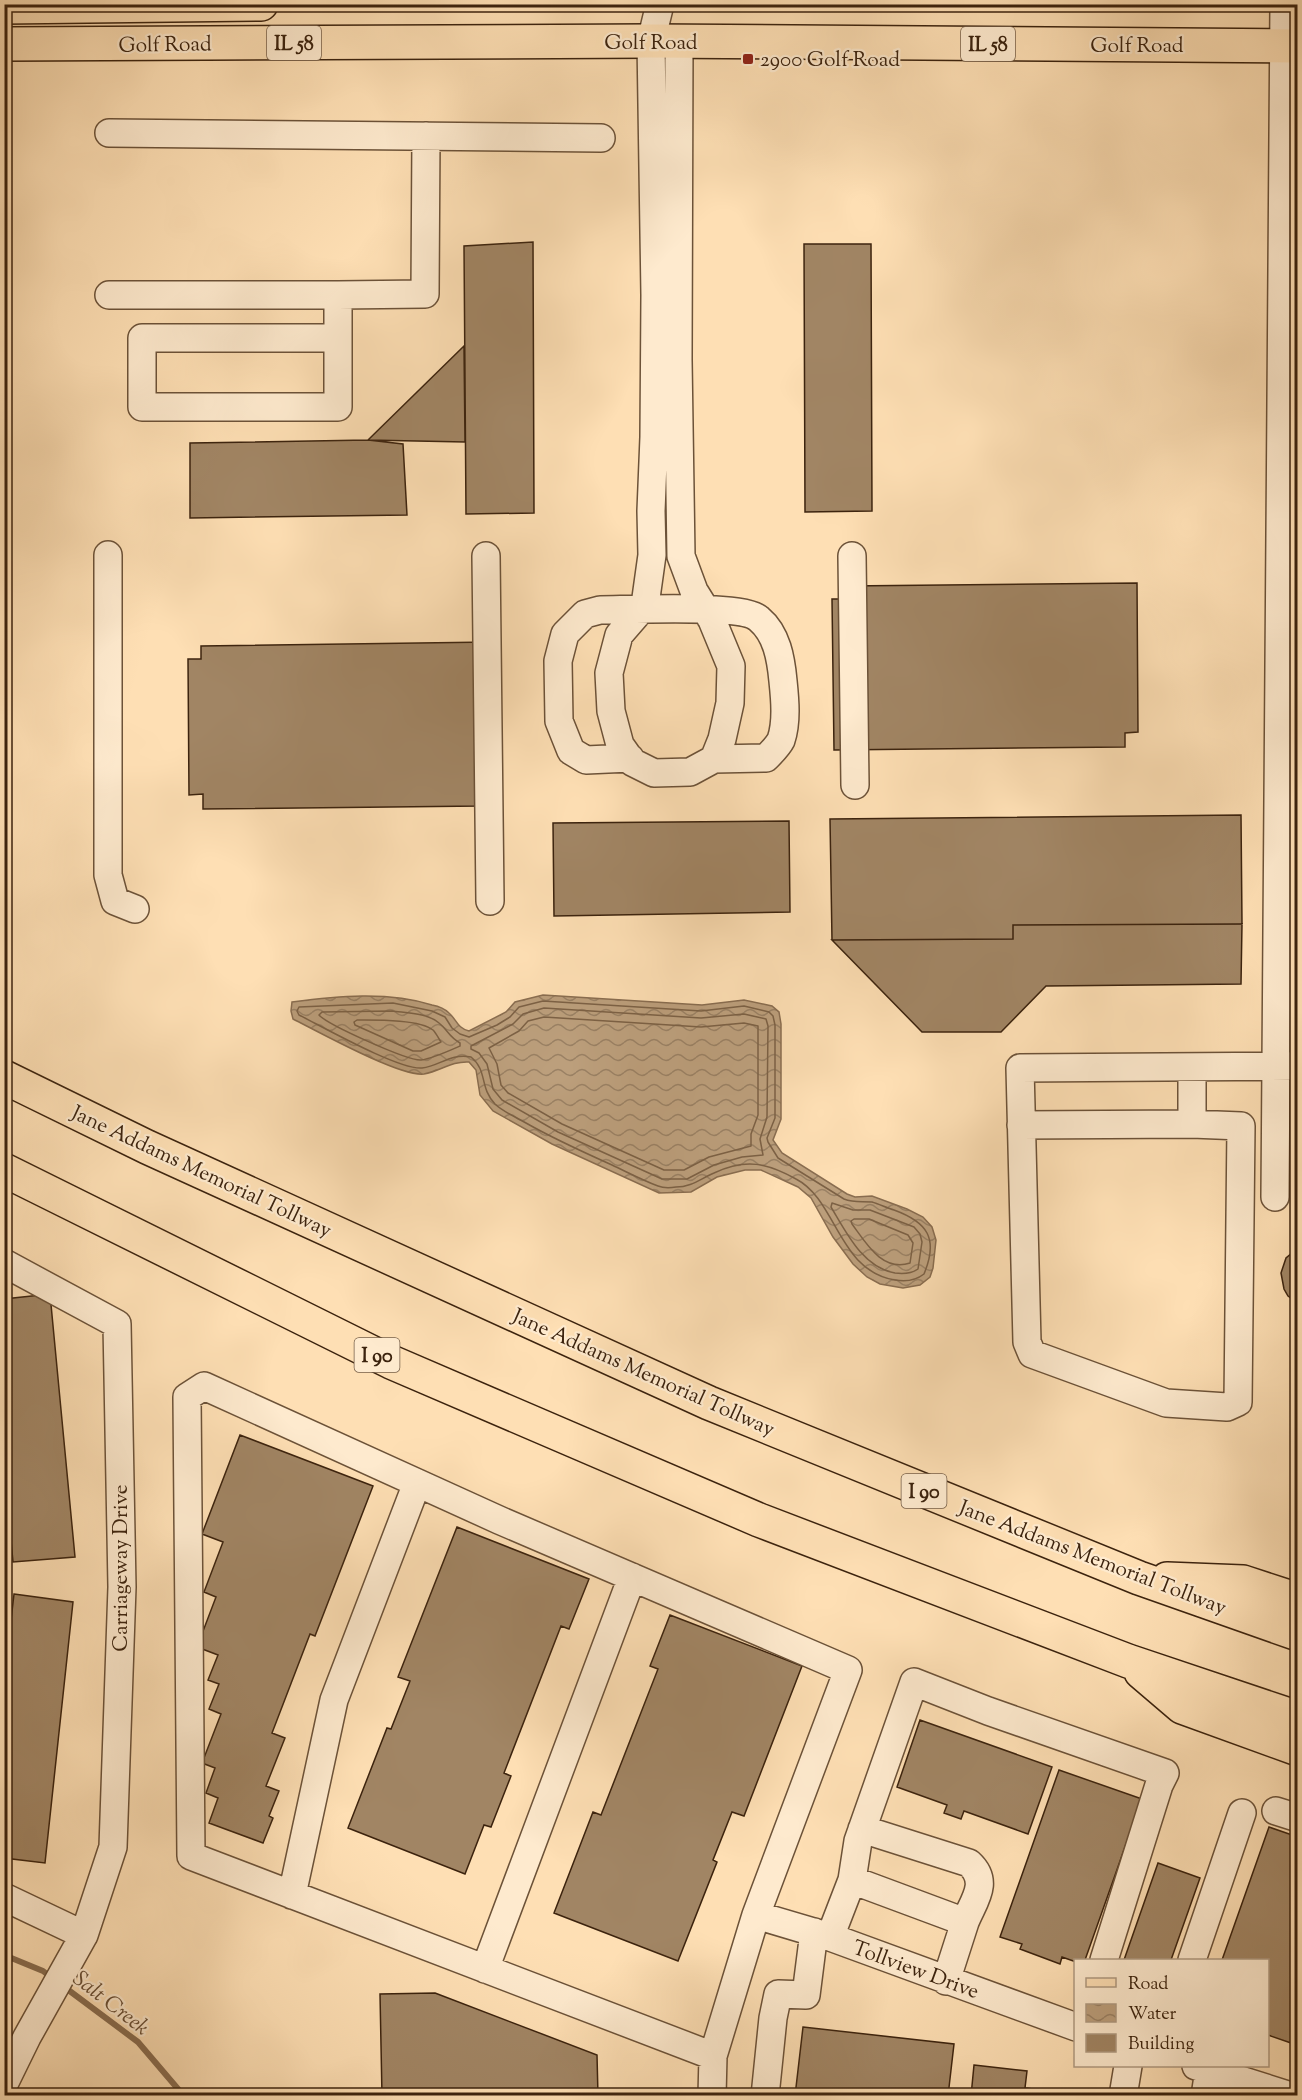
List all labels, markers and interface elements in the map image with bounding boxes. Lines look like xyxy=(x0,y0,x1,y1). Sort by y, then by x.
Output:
road number: IL 58 xyxy=(267,26,321,60)
road number: IL 58 xyxy=(961,27,1015,61)
street label: Golf Road xyxy=(604,29,698,59)
street label: Golf Road xyxy=(118,30,212,62)
street label: Golf Road xyxy=(1090,32,1184,62)
place label: 2900 Golf Road xyxy=(760,46,900,76)
marker: 2900 Golf Road xyxy=(741,52,755,66)
street label: Jane Addams Memorial Tollway xyxy=(65,1099,337,1247)
street label: Jane Addams Memorial Tollway xyxy=(506,1302,780,1446)
road number: I 90 xyxy=(354,1338,400,1372)
road number: I 90 xyxy=(902,1474,946,1508)
street label: Carriageway Drive xyxy=(107,1484,137,1652)
street label: Jane Addams Memorial Tollway xyxy=(953,1494,1231,1624)
street label: Tollview Drive xyxy=(848,1934,983,2008)
legend xyxy=(1074,1959,1269,2067)
water label: Salt Creek xyxy=(65,1964,155,2045)
text: Road xyxy=(1128,1972,1168,1998)
text: Water xyxy=(1128,2002,1177,2028)
text: Building xyxy=(1128,2032,1194,2058)

